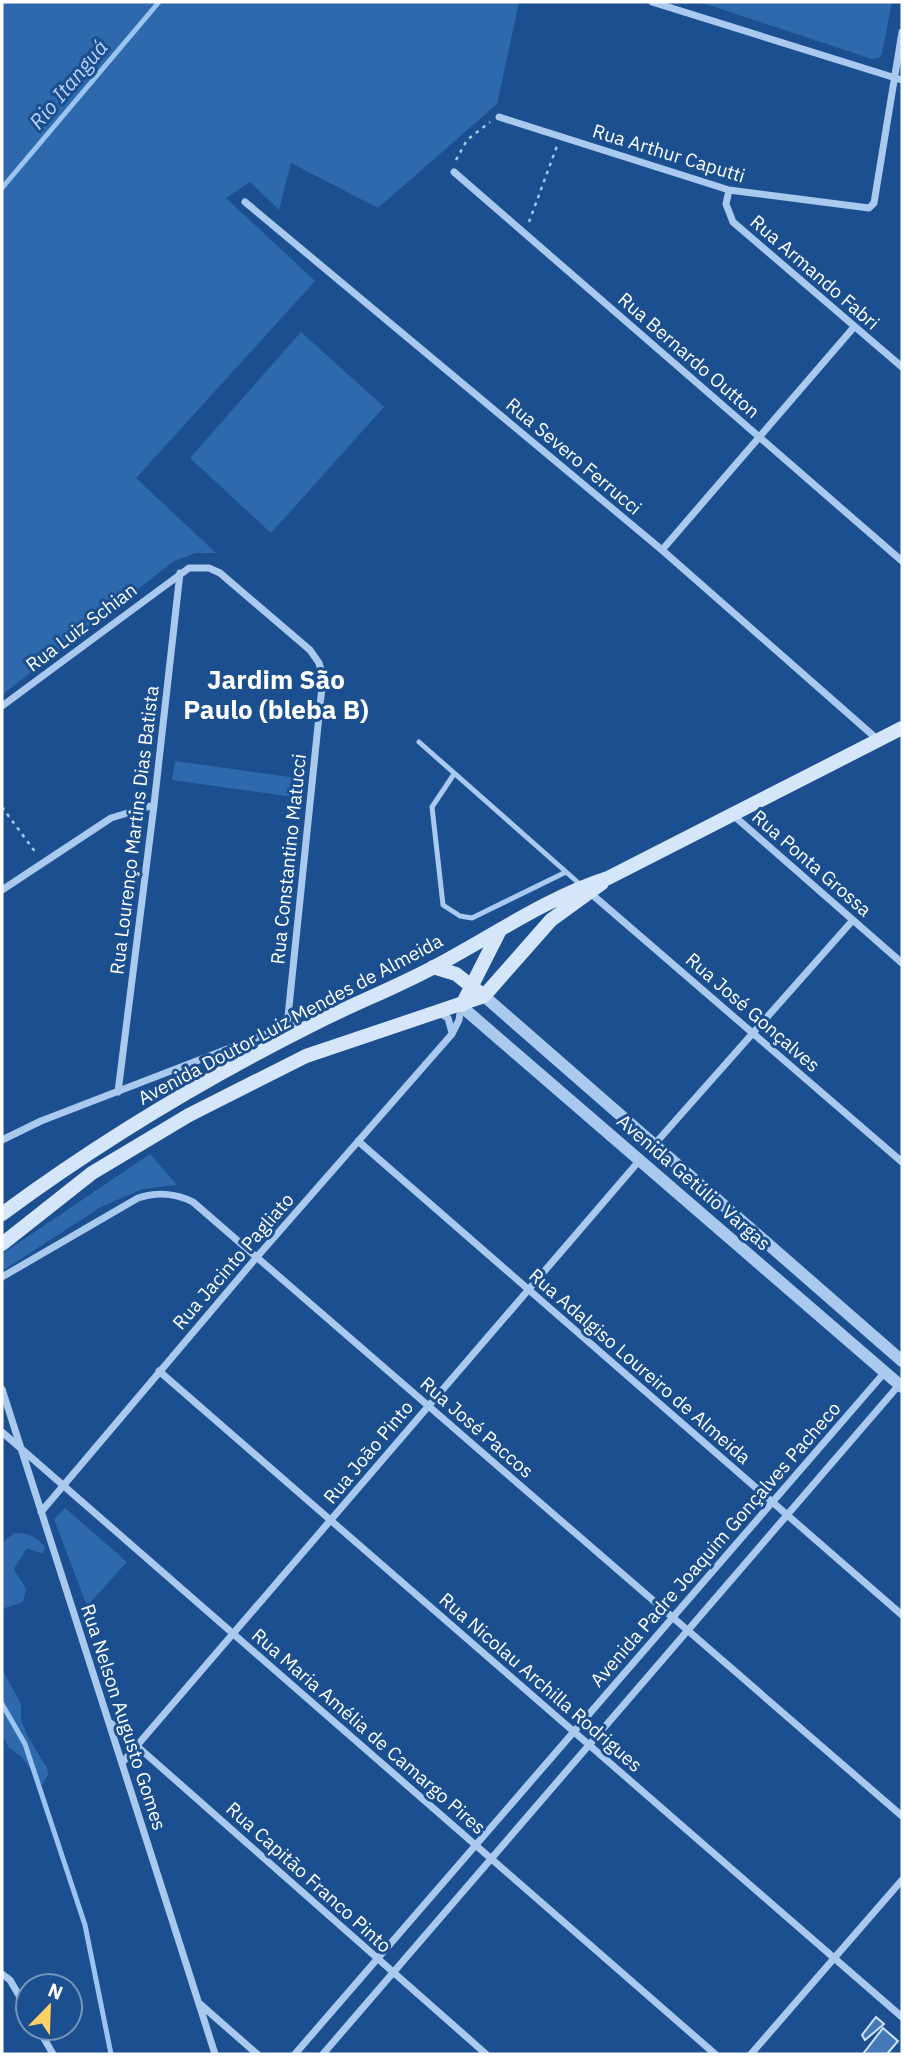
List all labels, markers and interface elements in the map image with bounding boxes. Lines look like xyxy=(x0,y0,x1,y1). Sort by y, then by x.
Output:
water label: Rio Itanguá xyxy=(22,33,114,135)
street label: Rua Arthur Caputti xyxy=(590,118,748,188)
street label: Rua Armando Fabri xyxy=(746,209,884,335)
street label: Rua Bernardo Outton xyxy=(613,287,765,423)
street label: Rua Severo Ferrucci xyxy=(501,392,647,520)
street label: Rua Luiz Schian xyxy=(21,577,141,677)
district label: Jardim São Paulo (bleba B) xyxy=(183,662,369,726)
street label: Rua Lourenço Martins Dias Batista xyxy=(104,684,164,976)
street label: Rua Constantino Matucci xyxy=(265,752,311,966)
street label: Rua Ponta Grossa xyxy=(747,805,877,921)
street label: Avenida Doutor Luiz Mendes de Almeida xyxy=(134,928,446,1110)
street label: Rua José Gonçalves xyxy=(681,947,825,1077)
street label: Avenida Getúlio Vargas xyxy=(612,1109,776,1255)
street label: Rua Jacinto Pagliato xyxy=(167,1188,299,1334)
street label: Rua Adalgiso Loureiro de Almeida xyxy=(524,1263,756,1469)
street label: Rua José Paccos xyxy=(415,1371,539,1483)
street label: Rua João Pinto xyxy=(318,1395,418,1509)
street label: Avenida Padre Joaquim Gonçalves Pacheco xyxy=(585,1396,845,1692)
street label: Rua Nicolau Archilla Rodrigues xyxy=(435,1587,647,1777)
street label: Rua Nelson Augusto Gomes xyxy=(76,1601,172,1833)
street label: Rua Maria Amélia de Camargo Pires xyxy=(247,1623,491,1839)
street label: Rua Capitão Franco Pinto xyxy=(221,1796,397,1958)
north arrow xyxy=(14,1972,84,2042)
text: N xyxy=(45,1978,67,2005)

